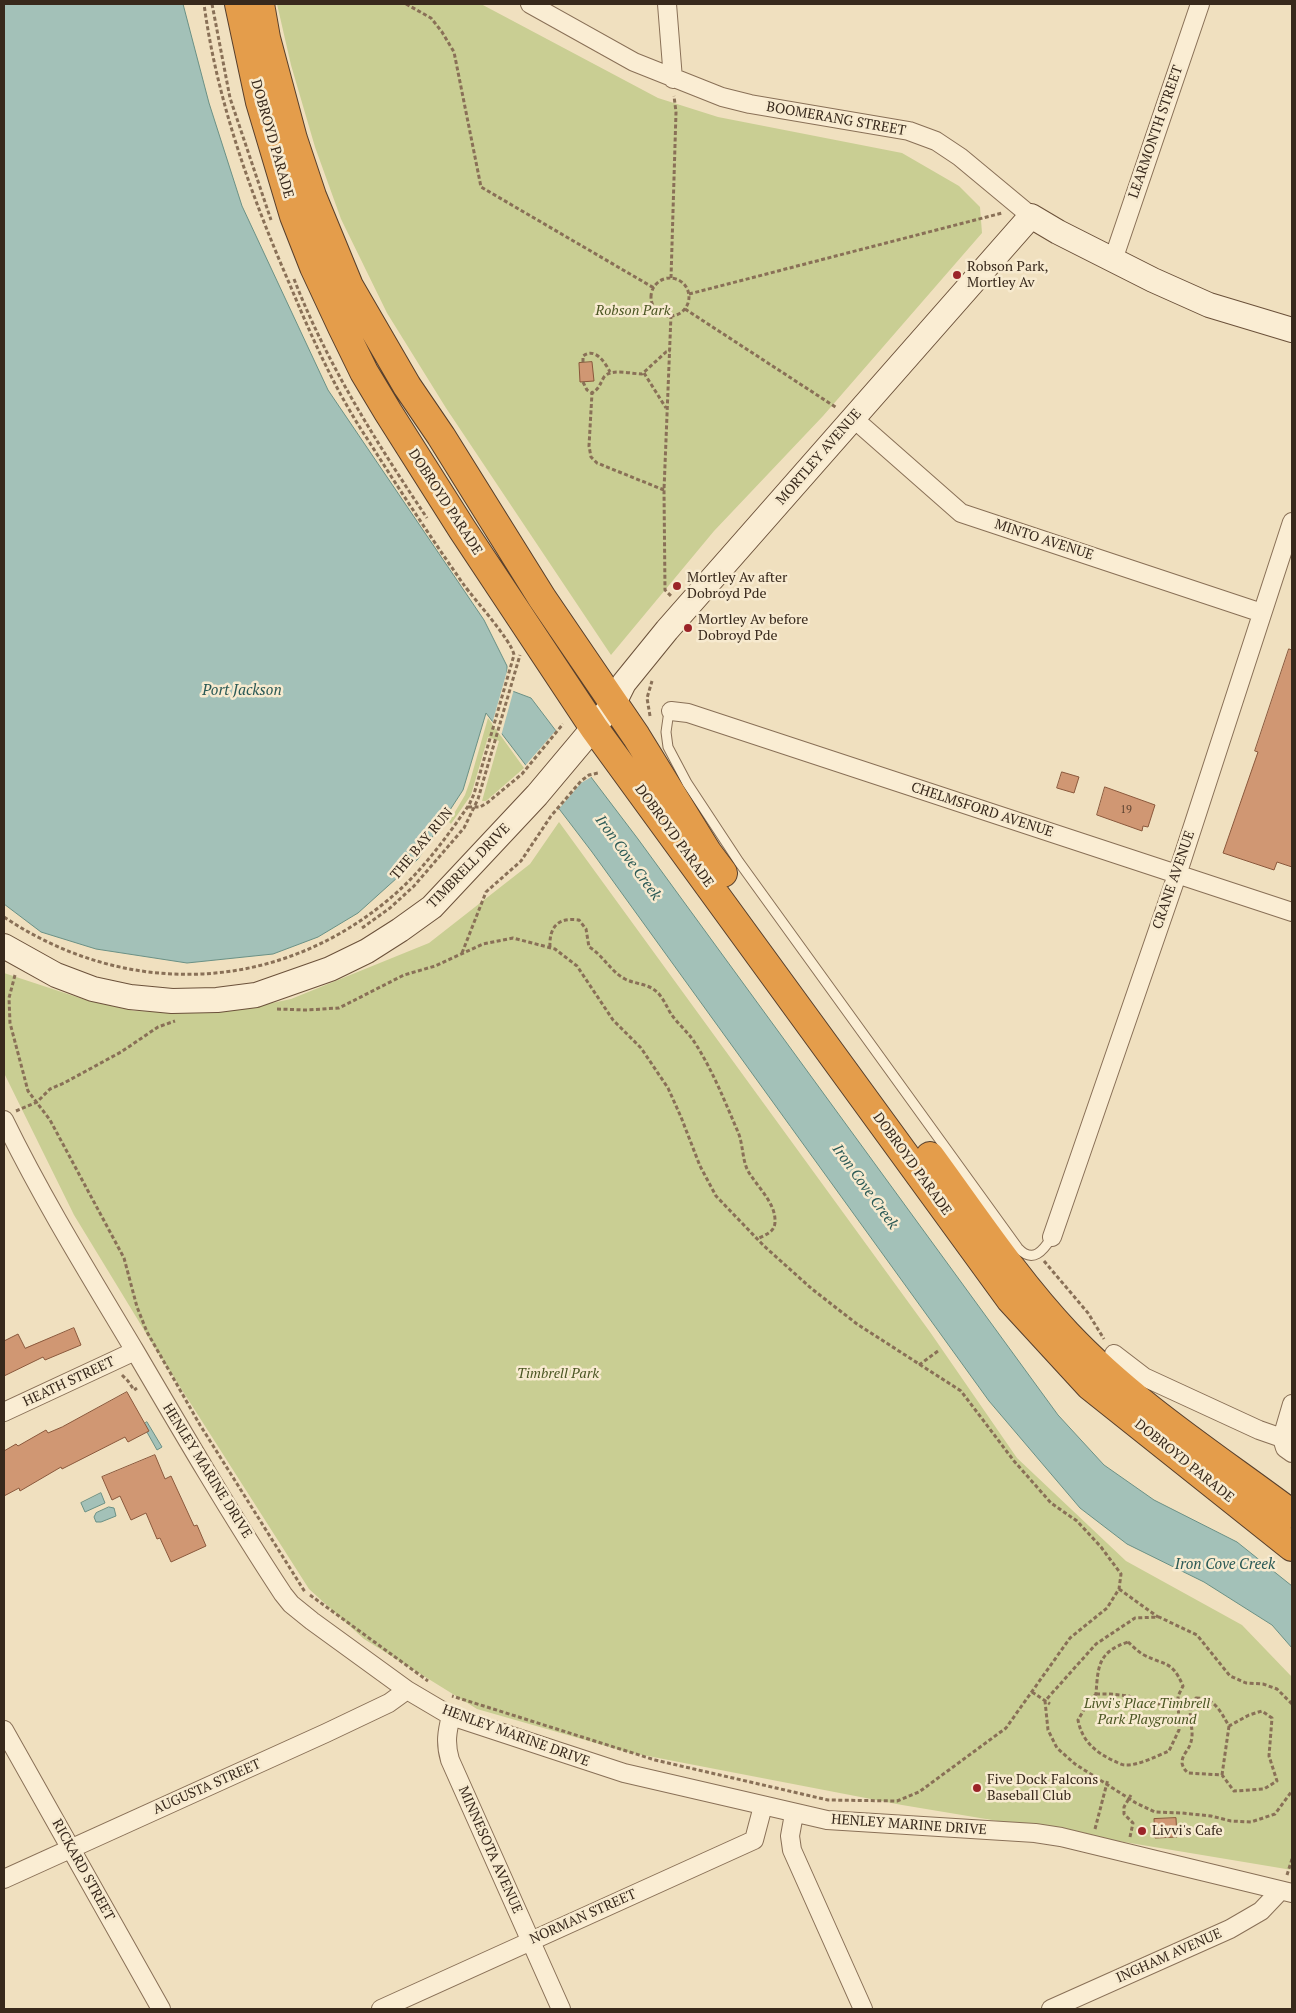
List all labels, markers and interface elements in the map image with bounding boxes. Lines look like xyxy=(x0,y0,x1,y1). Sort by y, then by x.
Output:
street label: LEARMONTH STREET xyxy=(1125,63,1187,201)
street label: DOBROYD PARADE xyxy=(247,78,297,200)
street label: BOOMERANG STREET xyxy=(765,98,907,140)
place label: Robson Park, Mortley Av xyxy=(967,259,1049,292)
marker: Robson Park, Mortley Av xyxy=(951,269,963,281)
park label: Robson Park xyxy=(596,303,670,319)
street label: MORTLEY AVENUE xyxy=(773,406,865,508)
street label: DOBROYD PARADE xyxy=(404,446,486,558)
street label: MINTO AVENUE xyxy=(992,516,1096,564)
place label: Mortley Av after Dobroyd Pde xyxy=(687,570,787,602)
marker: Mortley Av after Dobroyd Pde xyxy=(671,580,683,592)
place label: Mortley Av before Dobroyd Pde xyxy=(698,612,808,644)
marker: Mortley Av before Dobroyd Pde xyxy=(682,622,694,634)
water label: Port Jackson xyxy=(202,682,282,700)
street label: CHELMSFORD AVENUE xyxy=(909,779,1055,841)
street label: DOBROYD PARADE xyxy=(631,781,717,891)
house number: 19 xyxy=(1120,803,1132,817)
street label: THE BAY RUN xyxy=(387,805,457,883)
water label: Iron Cove Creek xyxy=(591,812,665,904)
street label: TIMBRELL DRIVE xyxy=(424,820,514,912)
street label: CRANE AVENUE xyxy=(1149,829,1199,931)
street label: DOBROYD PARADE xyxy=(869,1109,955,1219)
water label: Iron Cove Creek xyxy=(828,1141,902,1233)
street label: HEATH STREET xyxy=(21,1353,117,1411)
park label: Timbrell Park xyxy=(517,1366,599,1382)
street label: HENLEY MARINE DRIVE xyxy=(159,1401,255,1541)
street label: DOBROYD PARADE xyxy=(1131,1416,1237,1506)
water label: Iron Cove Creek xyxy=(1175,1556,1275,1574)
park label: Livvi's Place Timbrell Park Playground xyxy=(1084,1696,1210,1728)
street label: HENLEY MARINE DRIVE xyxy=(440,1701,592,1771)
street label: AUGUSTA STREET xyxy=(151,1756,263,1818)
place label: Five Dock Falcons Baseball Club xyxy=(987,1772,1098,1804)
marker: Five Dock Falcons Baseball Club xyxy=(971,1782,983,1794)
street label: MINNESOTA AVENUE xyxy=(454,1784,526,1916)
street label: HENLEY MARINE DRIVE xyxy=(831,1811,987,1839)
street label: RICKARD STREET xyxy=(48,1816,118,1924)
place label: Livvi's Cafe xyxy=(1152,1823,1223,1839)
marker: Livvi's Cafe xyxy=(1136,1825,1148,1837)
street label: NORMAN STREET xyxy=(527,1886,639,1948)
street label: INGHAM AVENUE xyxy=(1114,1925,1224,1987)

